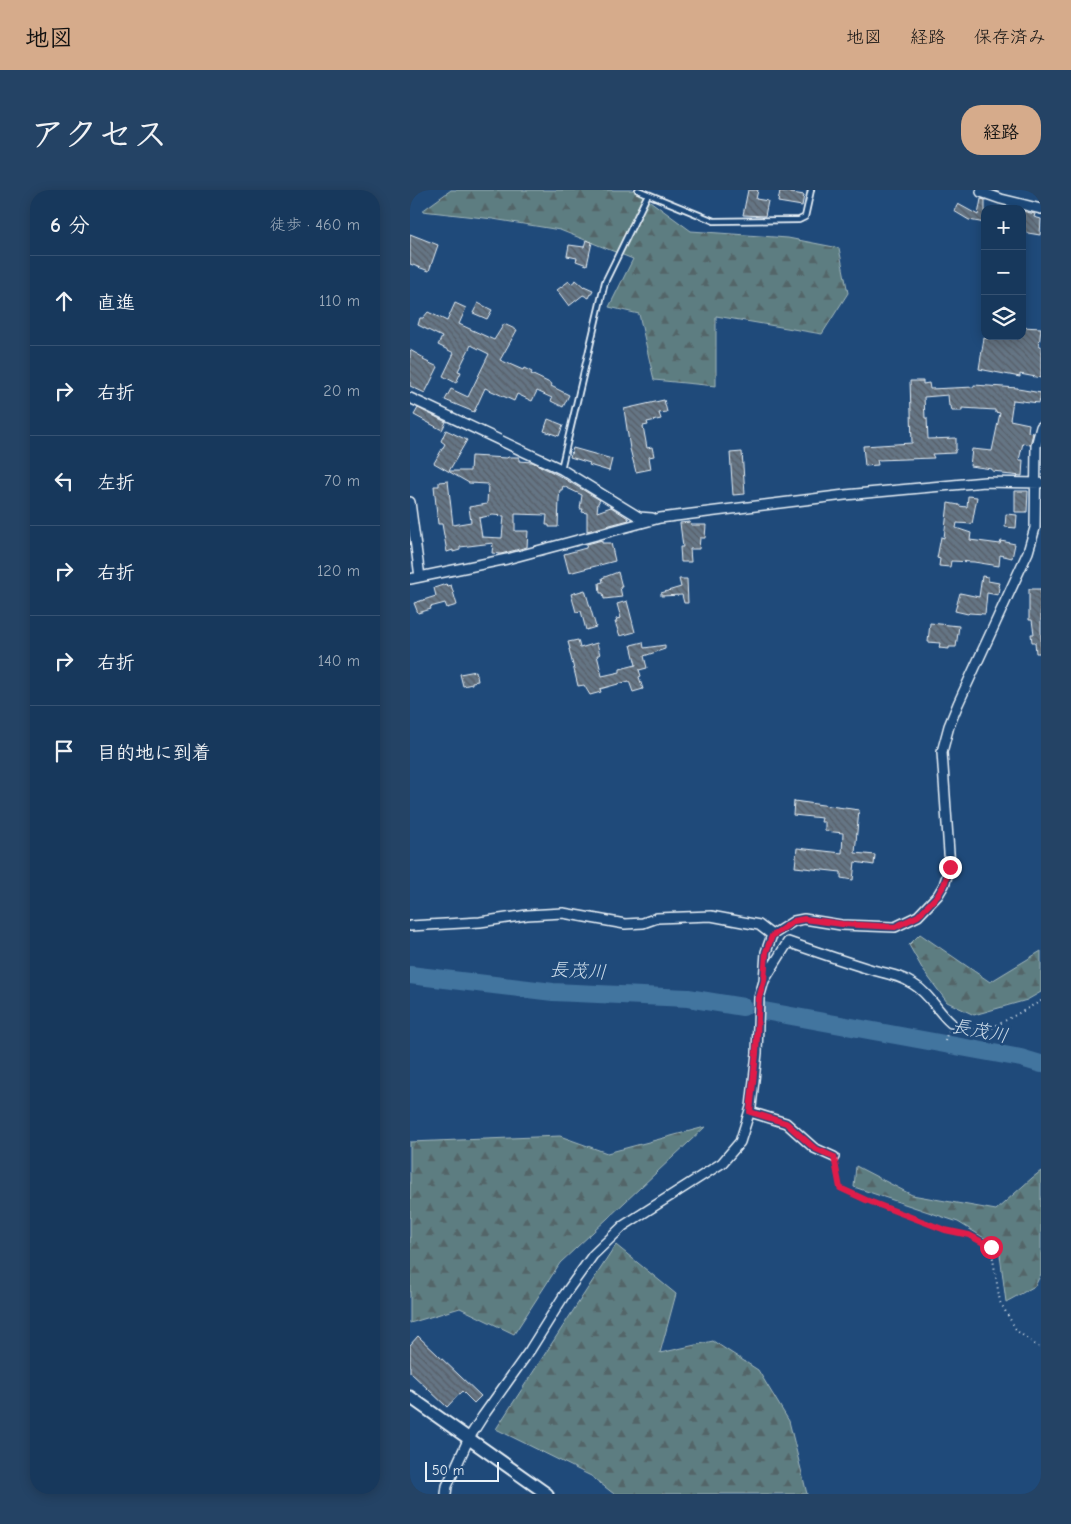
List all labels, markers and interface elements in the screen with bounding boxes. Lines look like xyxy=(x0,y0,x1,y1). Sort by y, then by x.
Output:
text: 地図 xyxy=(25,24,73,52)
text: 地図 xyxy=(846,27,882,48)
text: 経路 xyxy=(910,27,946,48)
text: 保存済み xyxy=(974,27,1046,48)
button: 経路 xyxy=(961,105,1041,155)
text: アクセス xyxy=(30,114,168,155)
map controls xyxy=(981,205,1026,340)
button: + xyxy=(981,205,1026,250)
text: 6 分 xyxy=(50,213,89,237)
text: 徒歩 · 460 m xyxy=(270,216,360,234)
button: − xyxy=(981,250,1026,295)
icon: ahead xyxy=(50,287,78,315)
text: 直進 xyxy=(97,292,135,314)
text: 110 m xyxy=(319,292,360,310)
button: layers xyxy=(981,295,1026,340)
icon: right xyxy=(50,377,78,405)
text: 右折 xyxy=(97,382,135,404)
text: 20 m xyxy=(323,382,360,400)
icon: left xyxy=(50,467,78,495)
text: 左折 xyxy=(97,472,135,494)
text: 70 m xyxy=(324,472,360,490)
icon: right xyxy=(50,557,78,585)
text: 右折 xyxy=(97,562,135,584)
text: 120 m xyxy=(317,562,360,580)
icon: right xyxy=(50,647,78,675)
text: 右折 xyxy=(97,652,135,674)
text: 140 m xyxy=(318,652,360,670)
icon: arrive xyxy=(50,737,78,765)
text: 目的地に到着 xyxy=(97,742,211,764)
route end xyxy=(939,856,962,879)
water label: 長茂川 xyxy=(549,959,607,983)
water label: 長茂川 xyxy=(950,1015,1010,1047)
route start xyxy=(980,1236,1003,1259)
scale bar xyxy=(425,1459,499,1482)
text: 50 m xyxy=(432,1462,464,1479)

